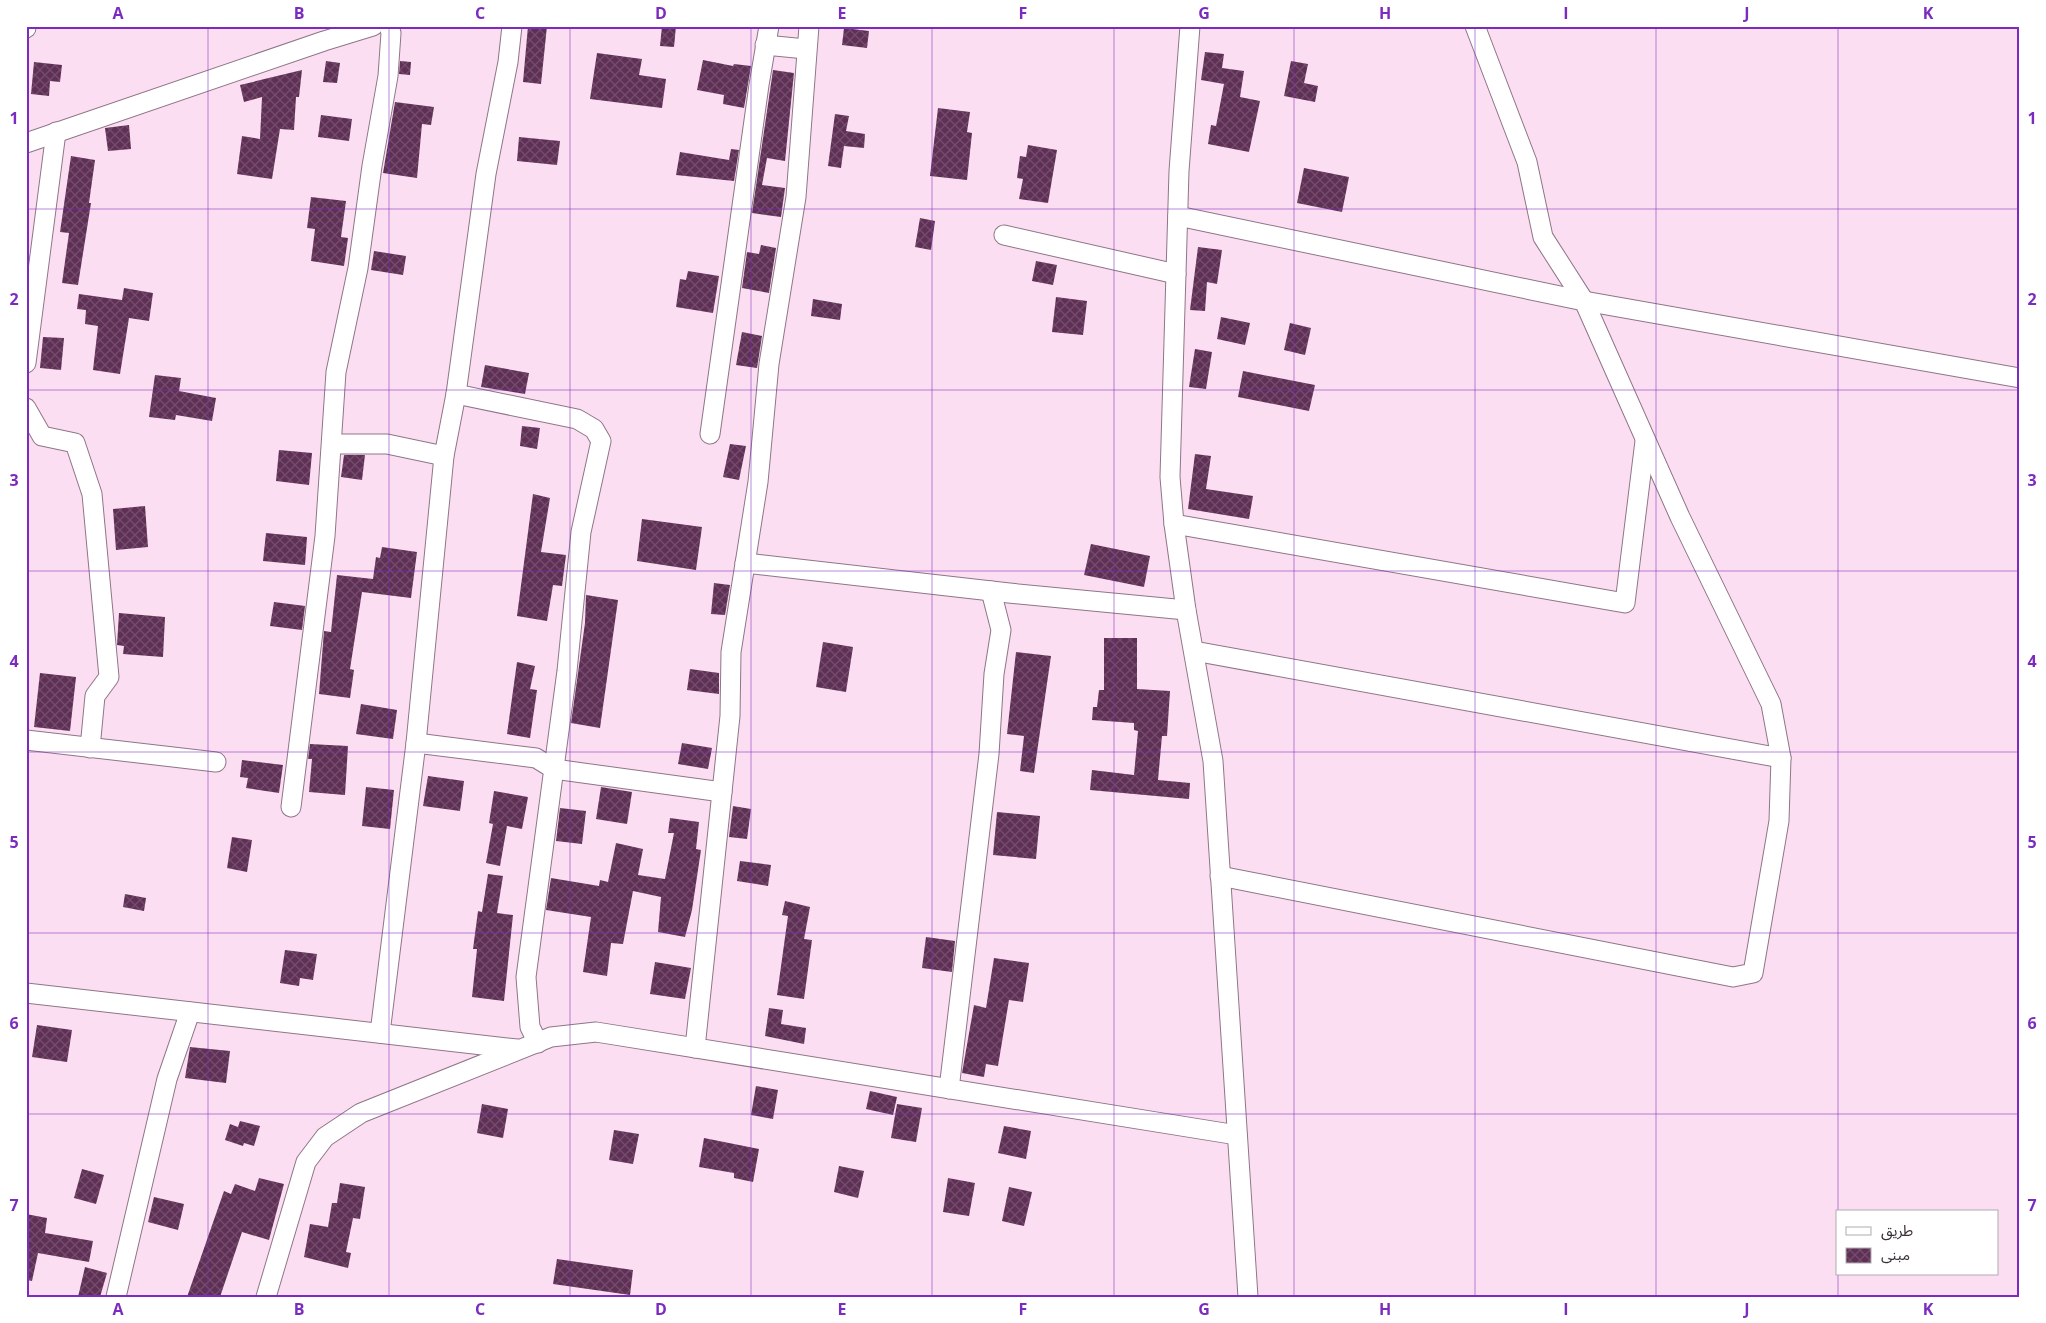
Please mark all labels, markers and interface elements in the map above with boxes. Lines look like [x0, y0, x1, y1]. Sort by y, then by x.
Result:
text: A [112, 2, 124, 24]
text: B [294, 2, 304, 24]
text: C [475, 2, 485, 24]
text: D [655, 2, 667, 24]
text: E [838, 2, 847, 24]
text: F [1019, 2, 1027, 24]
text: G [1198, 2, 1210, 24]
text: H [1379, 2, 1391, 24]
text: I [1563, 2, 1569, 24]
text: J [1742, 2, 1750, 24]
text: K [1923, 2, 1934, 24]
text: 1 [9, 107, 19, 129]
text: 1 [2027, 107, 2037, 129]
text: 2 [9, 288, 19, 310]
text: 2 [2027, 288, 2037, 310]
text: 3 [9, 469, 19, 491]
text: 3 [2027, 469, 2037, 491]
text: 4 [9, 650, 19, 672]
text: 4 [2027, 650, 2037, 672]
text: 5 [9, 831, 19, 853]
text: 5 [2027, 831, 2037, 853]
text: 6 [9, 1012, 19, 1034]
text: 6 [2027, 1012, 2037, 1034]
text: 7 [9, 1194, 19, 1216]
text: 7 [2027, 1194, 2037, 1216]
legend [1836, 1210, 1998, 1276]
text: طريق [1881, 1220, 1913, 1241]
text: مبنى [1881, 1244, 1910, 1264]
text: A [112, 1298, 124, 1320]
text: B [294, 1298, 304, 1320]
text: C [475, 1298, 485, 1320]
text: D [655, 1298, 667, 1320]
text: E [838, 1298, 847, 1320]
text: F [1019, 1298, 1027, 1320]
text: G [1198, 1298, 1210, 1320]
text: H [1379, 1298, 1391, 1320]
text: I [1563, 1298, 1569, 1320]
text: J [1742, 1298, 1750, 1320]
text: K [1923, 1298, 1934, 1320]

